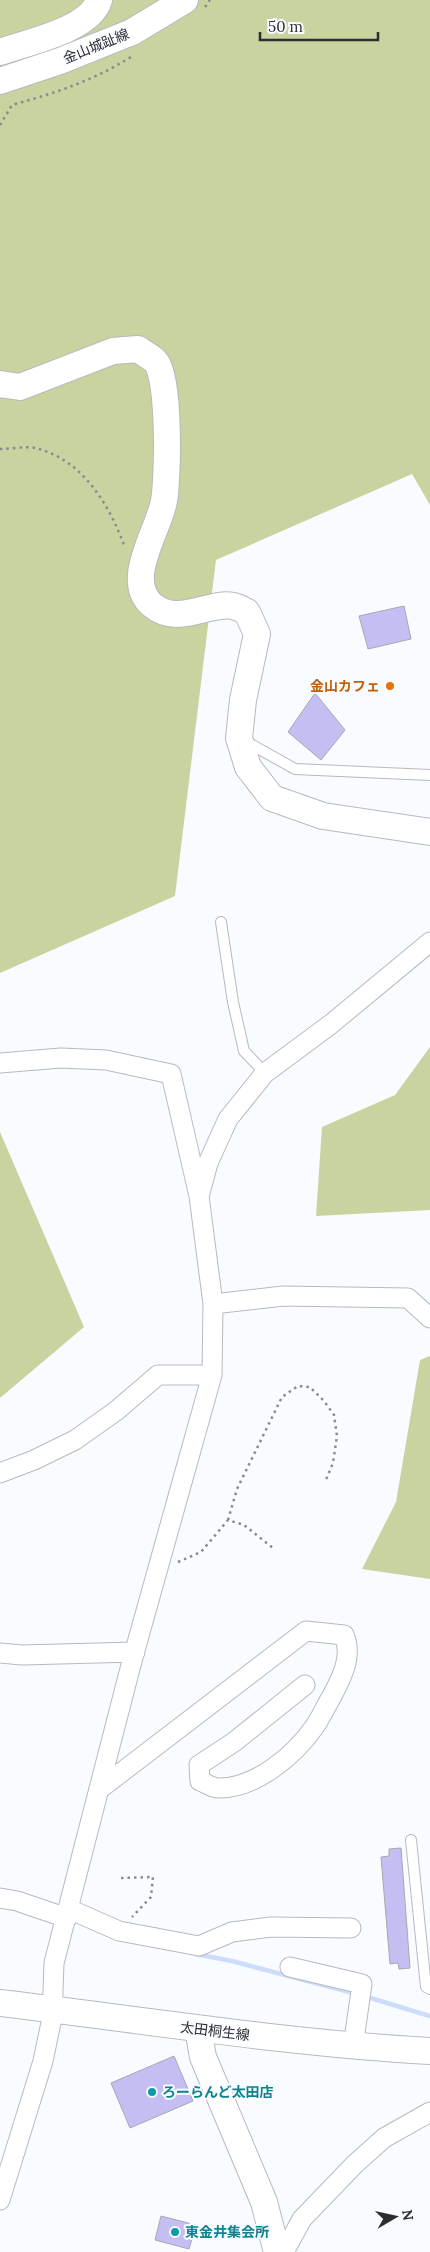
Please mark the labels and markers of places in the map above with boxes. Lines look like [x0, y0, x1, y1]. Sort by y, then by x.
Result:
place label: 金山カフェ [310, 677, 380, 695]
marker: 金山カフェ [384, 680, 396, 692]
place label: ろーらんど太田店 [162, 2083, 274, 2101]
marker: ろーらんど太田店 [146, 2086, 158, 2098]
place label: 東金井集会所 [185, 2223, 269, 2241]
marker: 東金井集会所 [169, 2226, 181, 2238]

